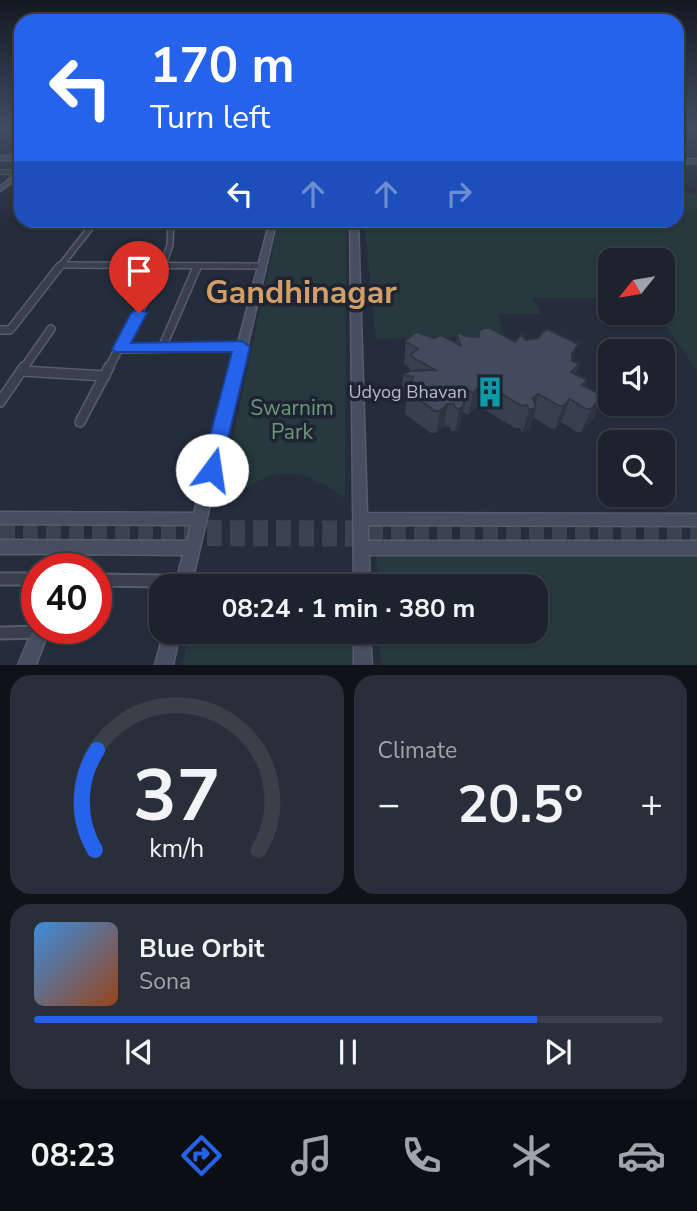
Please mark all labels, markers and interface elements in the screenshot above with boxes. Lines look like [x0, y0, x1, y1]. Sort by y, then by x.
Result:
text: 170 m [150, 32, 294, 99]
icon: left [35, 42, 126, 133]
text: Turn left [150, 96, 270, 139]
icon: left [221, 175, 259, 213]
icon: ahead [294, 175, 332, 213]
icon: ahead [367, 175, 405, 213]
icon: right [440, 175, 478, 213]
pin [109, 241, 169, 313]
north arrow [598, 248, 676, 326]
map controls [598, 248, 675, 507]
icon: arrive [120, 252, 158, 290]
district label: Gandhinagar [205, 271, 397, 314]
button: sound [598, 339, 675, 416]
building icon: Udyog Bhavan [473, 375, 507, 409]
place label: Udyog Bhavan [348, 380, 467, 404]
park label: Swarnim Park [250, 394, 334, 446]
button: search [598, 430, 675, 507]
position arrow [175, 433, 249, 507]
speed limit sign: 40 [21, 553, 112, 644]
text: 08:24 · 1 min · 380 m [222, 591, 475, 626]
text: Climate [378, 735, 457, 766]
text: 37 [133, 747, 220, 847]
text: 20.5° [457, 769, 583, 840]
text: − [378, 779, 400, 830]
text: + [640, 779, 663, 830]
text: km/h [149, 832, 204, 866]
text: Blue Orbit [139, 931, 264, 966]
text: Sona [139, 966, 191, 997]
icon: previous [120, 1033, 158, 1071]
icon: pause [329, 1033, 367, 1071]
icon: next [539, 1033, 577, 1071]
icon: directions [177, 1131, 226, 1180]
icon: music [287, 1131, 336, 1180]
icon: phone [397, 1131, 446, 1180]
icon: climate [507, 1131, 556, 1180]
icon: car [617, 1131, 666, 1180]
text: 08:23 [31, 1134, 115, 1177]

